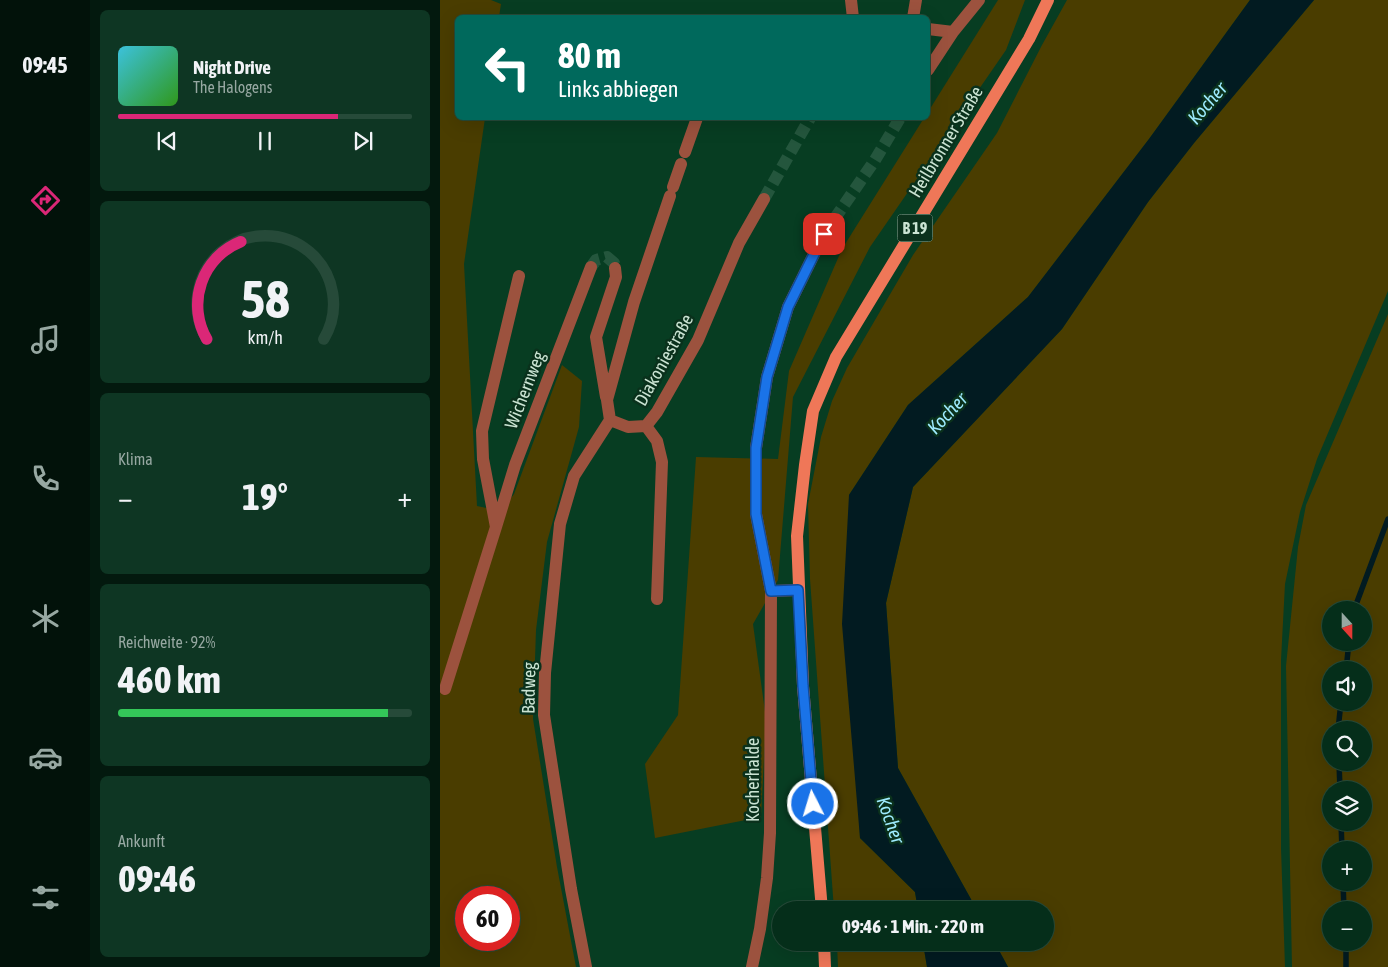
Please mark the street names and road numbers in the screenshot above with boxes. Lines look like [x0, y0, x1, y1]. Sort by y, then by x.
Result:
street label: Heilbronner Straße [904, 82, 987, 201]
road number: B 19 [898, 214, 932, 242]
street label: Diakoniestraße [630, 310, 697, 409]
street label: Wichernweg [500, 348, 549, 432]
street label: Badweg [518, 662, 539, 714]
street label: Kocherhalde [742, 738, 763, 822]

